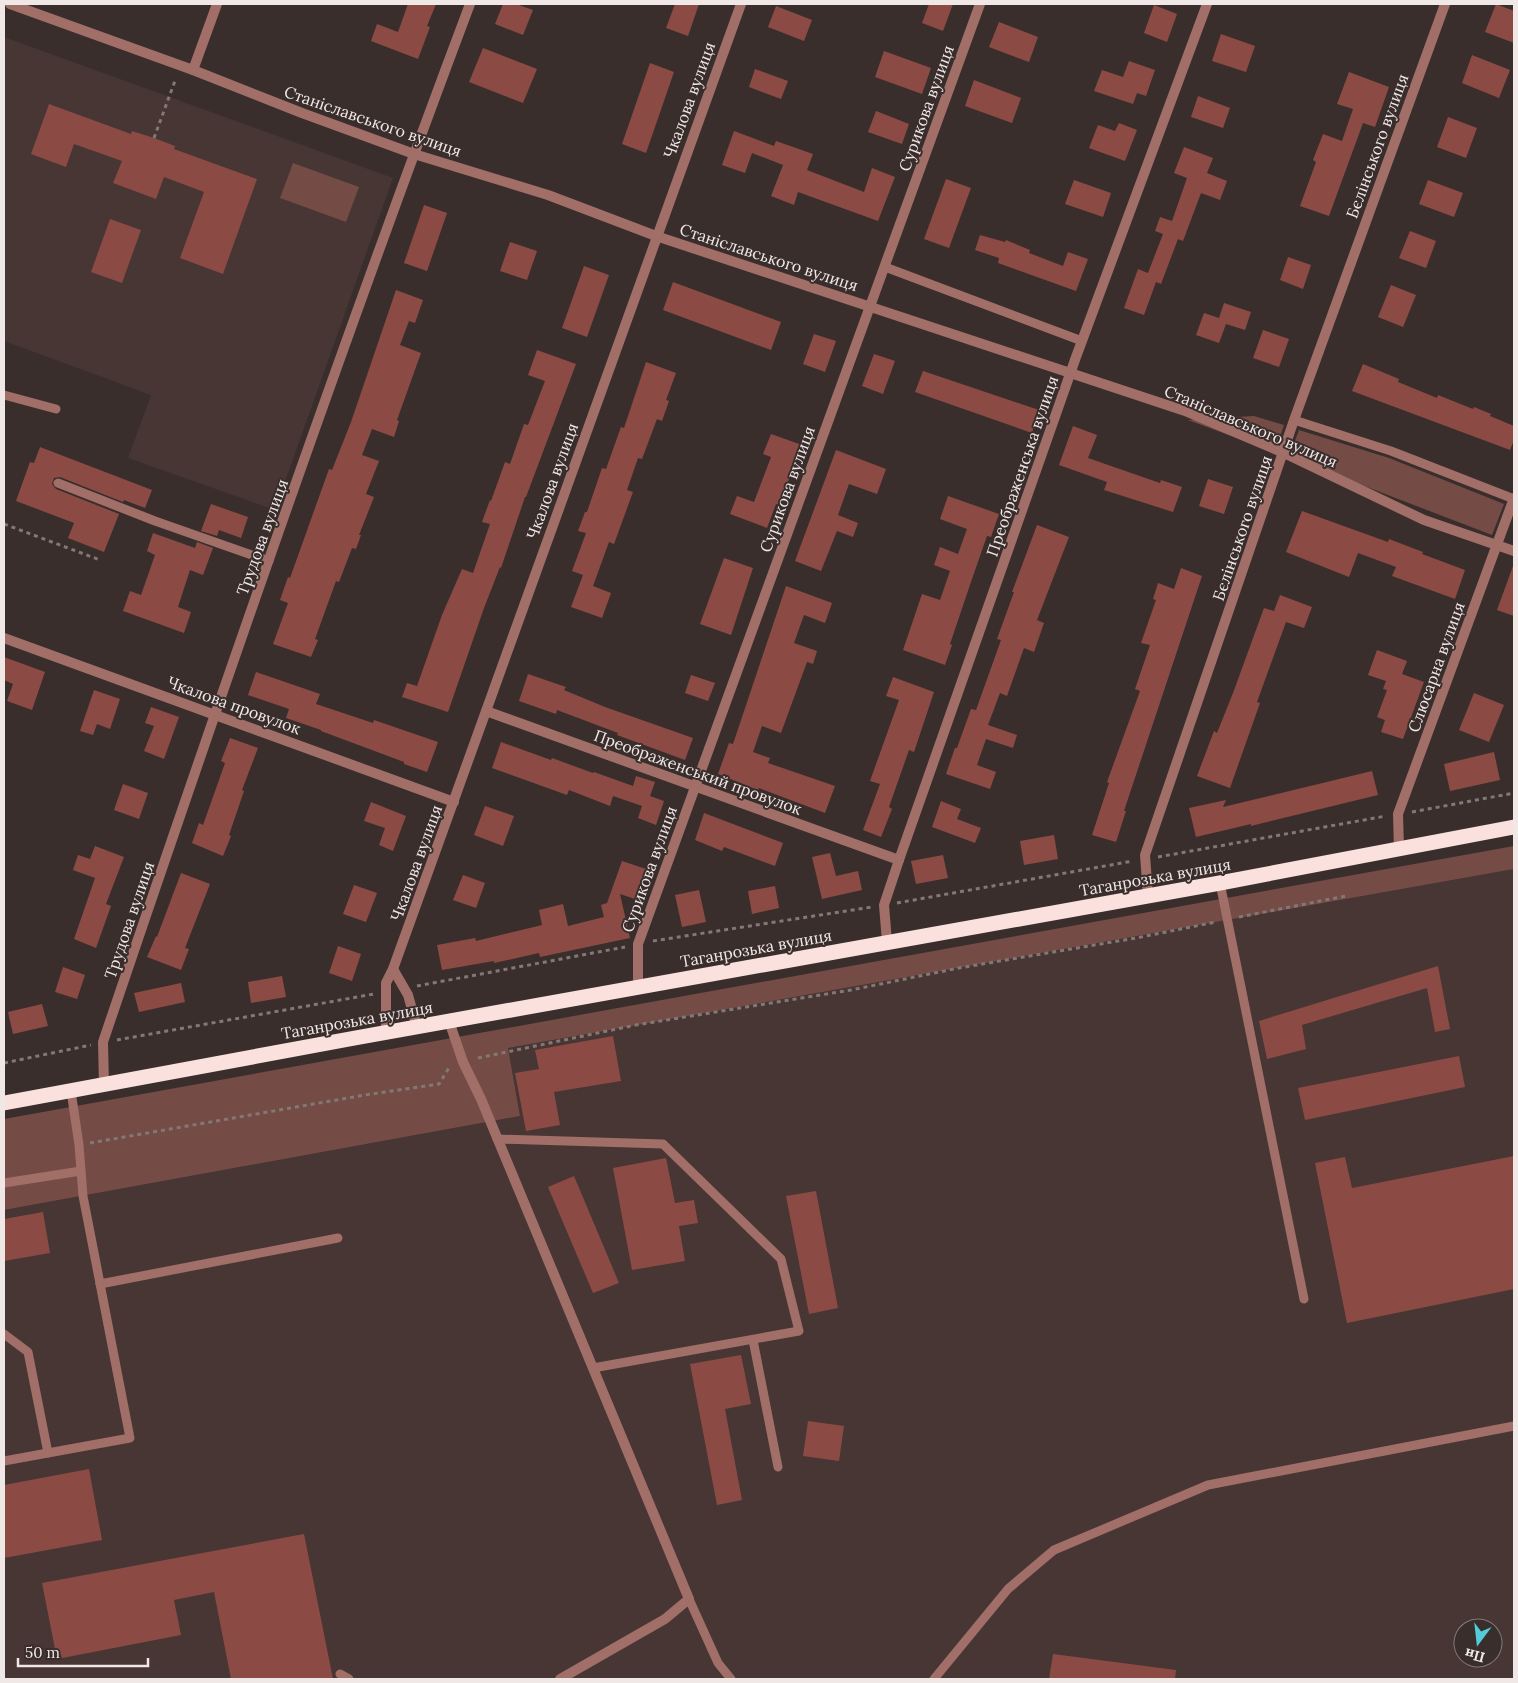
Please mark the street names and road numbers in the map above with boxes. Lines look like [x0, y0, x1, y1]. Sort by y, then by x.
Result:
street label: Чкалова вулиця [659, 39, 719, 161]
street label: Сурикова вулиця [894, 42, 958, 174]
street label: Бєлінського вулиця [1342, 71, 1412, 221]
street label: Станіславського вулиця [282, 81, 464, 161]
street label: Станіславського вулиця [677, 219, 861, 295]
street label: Преображенська вулиця [982, 373, 1062, 559]
street label: Станіславського вулиця [1161, 380, 1341, 472]
street label: Чкалова вулиця [522, 420, 582, 542]
street label: Сурикова вулиця [755, 423, 819, 555]
street label: Бєлінського вулиця [1208, 453, 1276, 603]
street label: Трудова вулиця [232, 476, 292, 598]
street label: Слюсарна вулиця [1403, 599, 1469, 735]
street label: Чкалова провулок [165, 672, 304, 739]
street label: Преображенський провулок [591, 725, 805, 819]
street label: Чкалова вулиця [386, 802, 446, 924]
street label: Сурикова вулиця [617, 803, 681, 935]
street label: Таганрозька вулиця [1078, 854, 1232, 900]
street label: Трудова вулиця [100, 859, 158, 981]
street label: Таганрозька вулиця [679, 925, 833, 971]
street label: Таганрозька вулиця [280, 997, 434, 1043]

